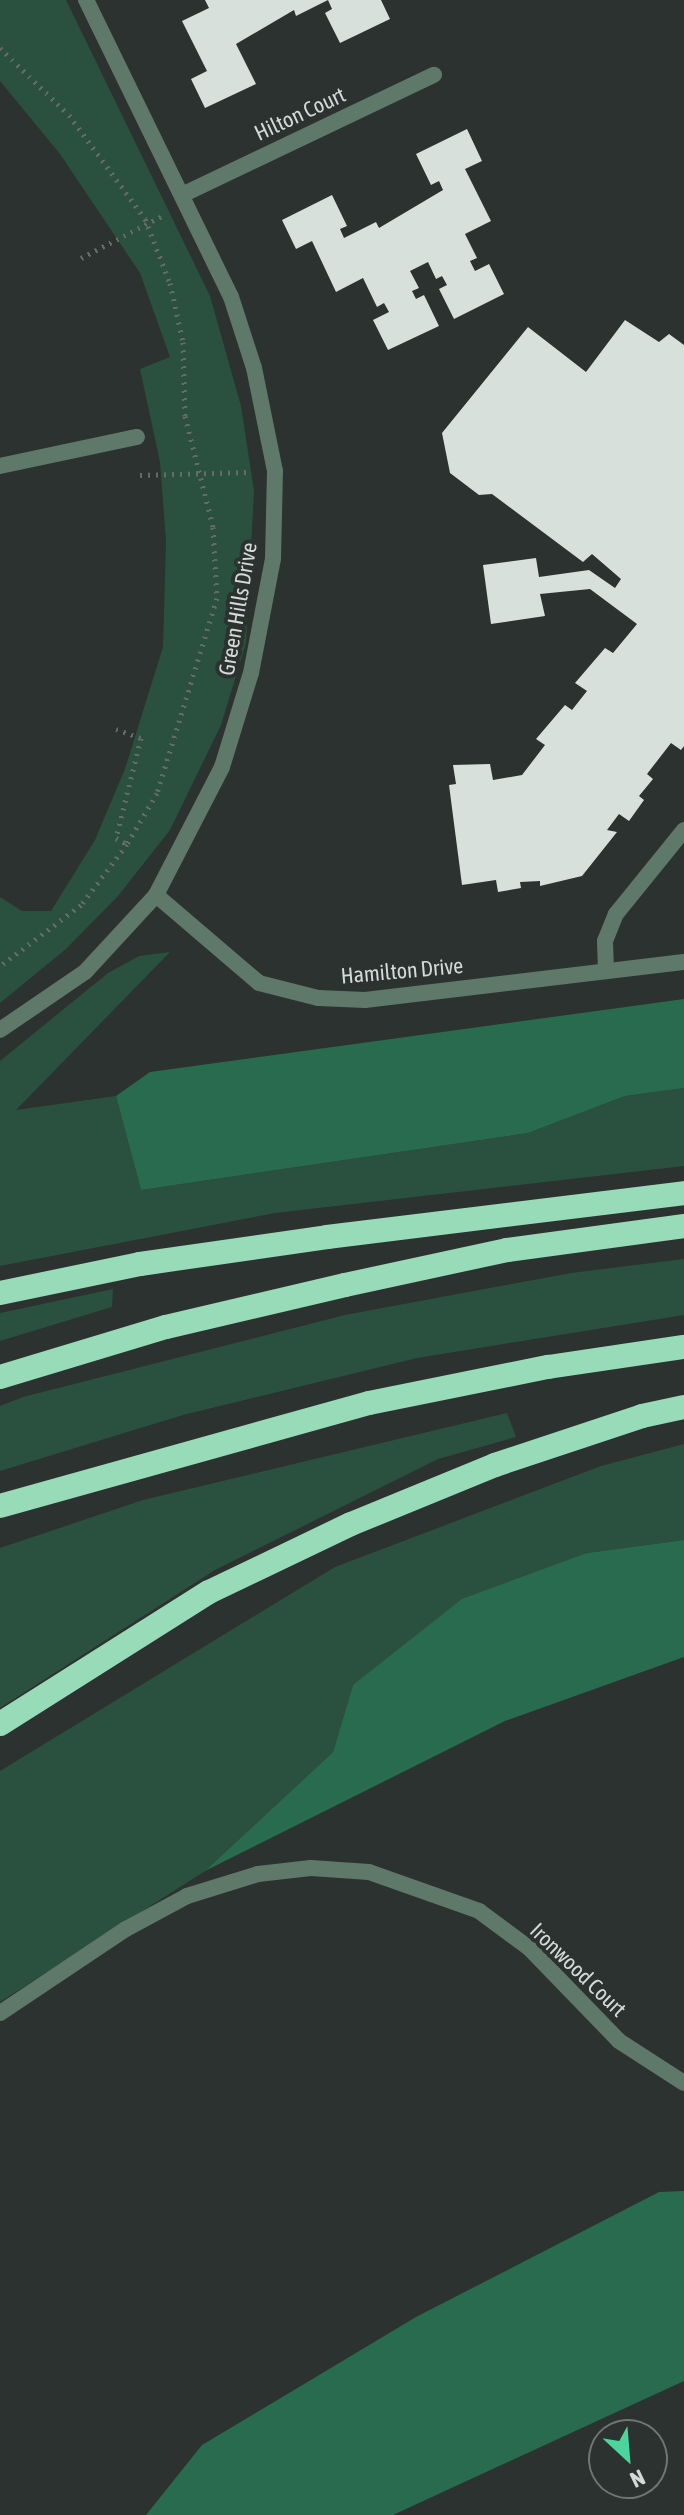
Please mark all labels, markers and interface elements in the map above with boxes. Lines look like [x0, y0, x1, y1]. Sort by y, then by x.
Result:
street label: Hilton Court [250, 81, 350, 147]
street label: Green Hills Drive [213, 540, 263, 678]
street label: Hamilton Drive [340, 953, 464, 989]
street label: Ironwood Court [524, 1918, 632, 2022]
north arrow [588, 2419, 668, 2499]
text: N [626, 2464, 649, 2493]

